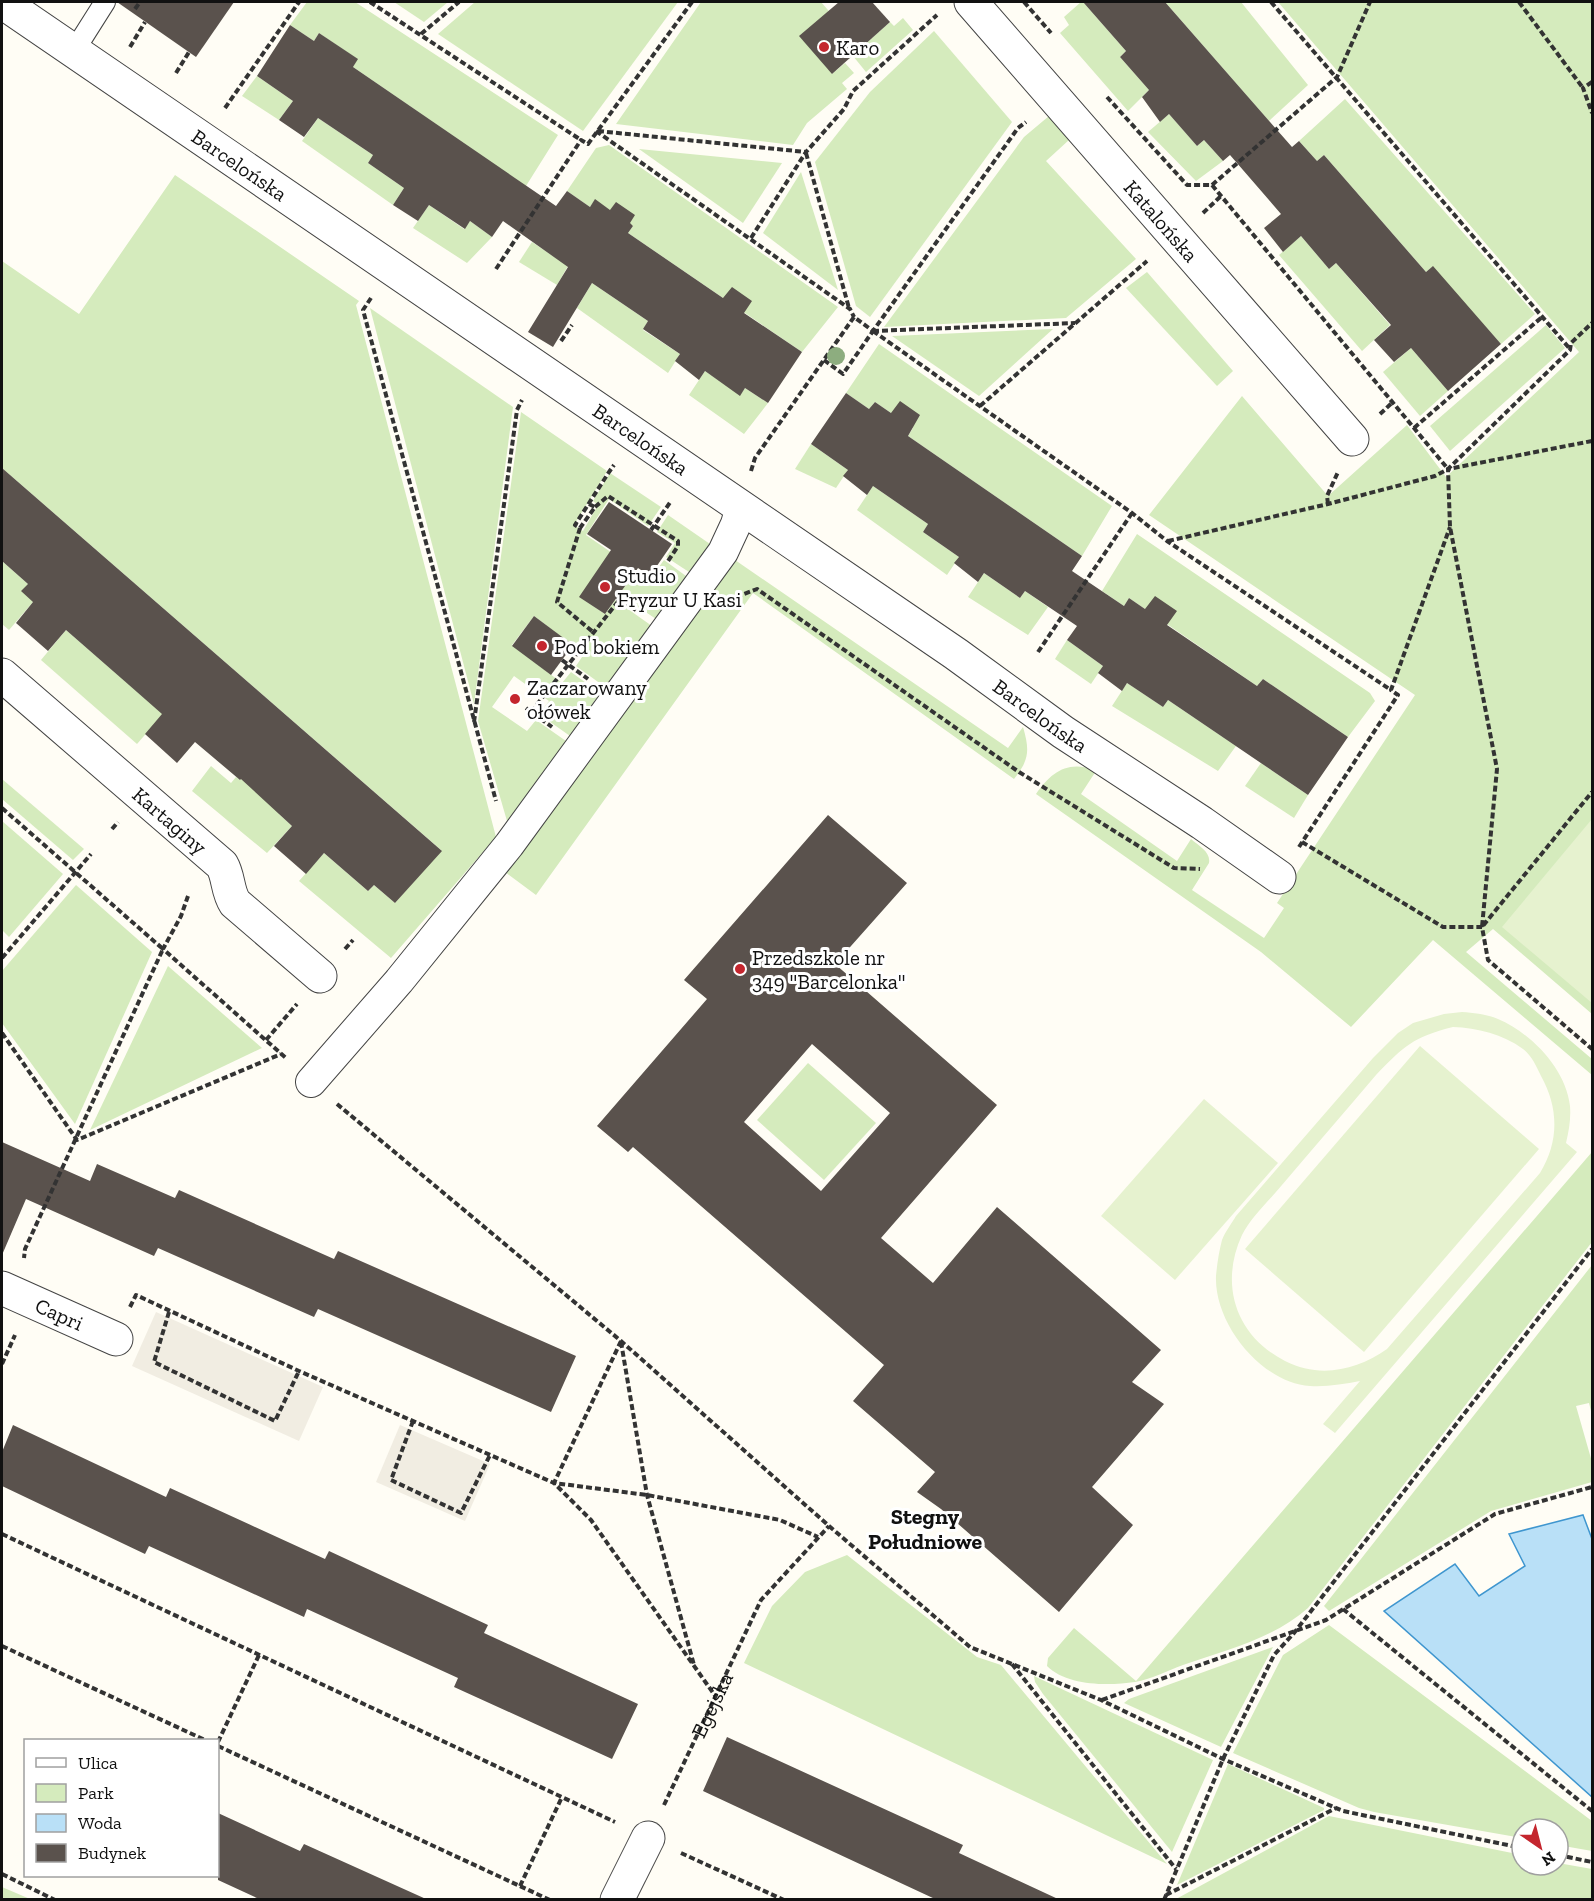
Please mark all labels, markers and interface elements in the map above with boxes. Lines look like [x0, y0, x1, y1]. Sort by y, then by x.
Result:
place label: Karo [836, 35, 879, 60]
marker: Karo [817, 40, 831, 54]
street label: Barcelońska [187, 123, 292, 206]
street label: Katalońska [1119, 175, 1204, 267]
street label: Barcelońska [589, 397, 693, 480]
place label: Studio Fryzur U Kasi [617, 563, 742, 612]
marker: Studio Fryzur U Kasi [598, 580, 612, 594]
place label: Pod bokiem [554, 634, 659, 659]
marker: Pod bokiem [535, 639, 549, 653]
street label: Barcelońska [989, 673, 1092, 757]
place label: Zaczarowany ołówek [527, 675, 647, 724]
marker: Zaczarowany ołówek [508, 692, 522, 706]
street label: Kartaginy [128, 781, 212, 859]
place label: Przedszkole nr 349 "Barcelonka" [752, 945, 905, 994]
marker: Przedszkole nr 349 "Barcelonka" [733, 962, 747, 976]
street label: Capri [32, 1292, 88, 1335]
district label: Stegny Południowe [868, 1503, 982, 1555]
street label: Egejska [685, 1668, 738, 1741]
legend [24, 1739, 219, 1877]
text: Ulica [78, 1752, 118, 1774]
text: Park [78, 1782, 114, 1804]
text: Woda [78, 1812, 122, 1834]
north arrow [1510, 1817, 1570, 1877]
text: Budynek [78, 1842, 147, 1864]
text: N [1538, 1848, 1559, 1870]

